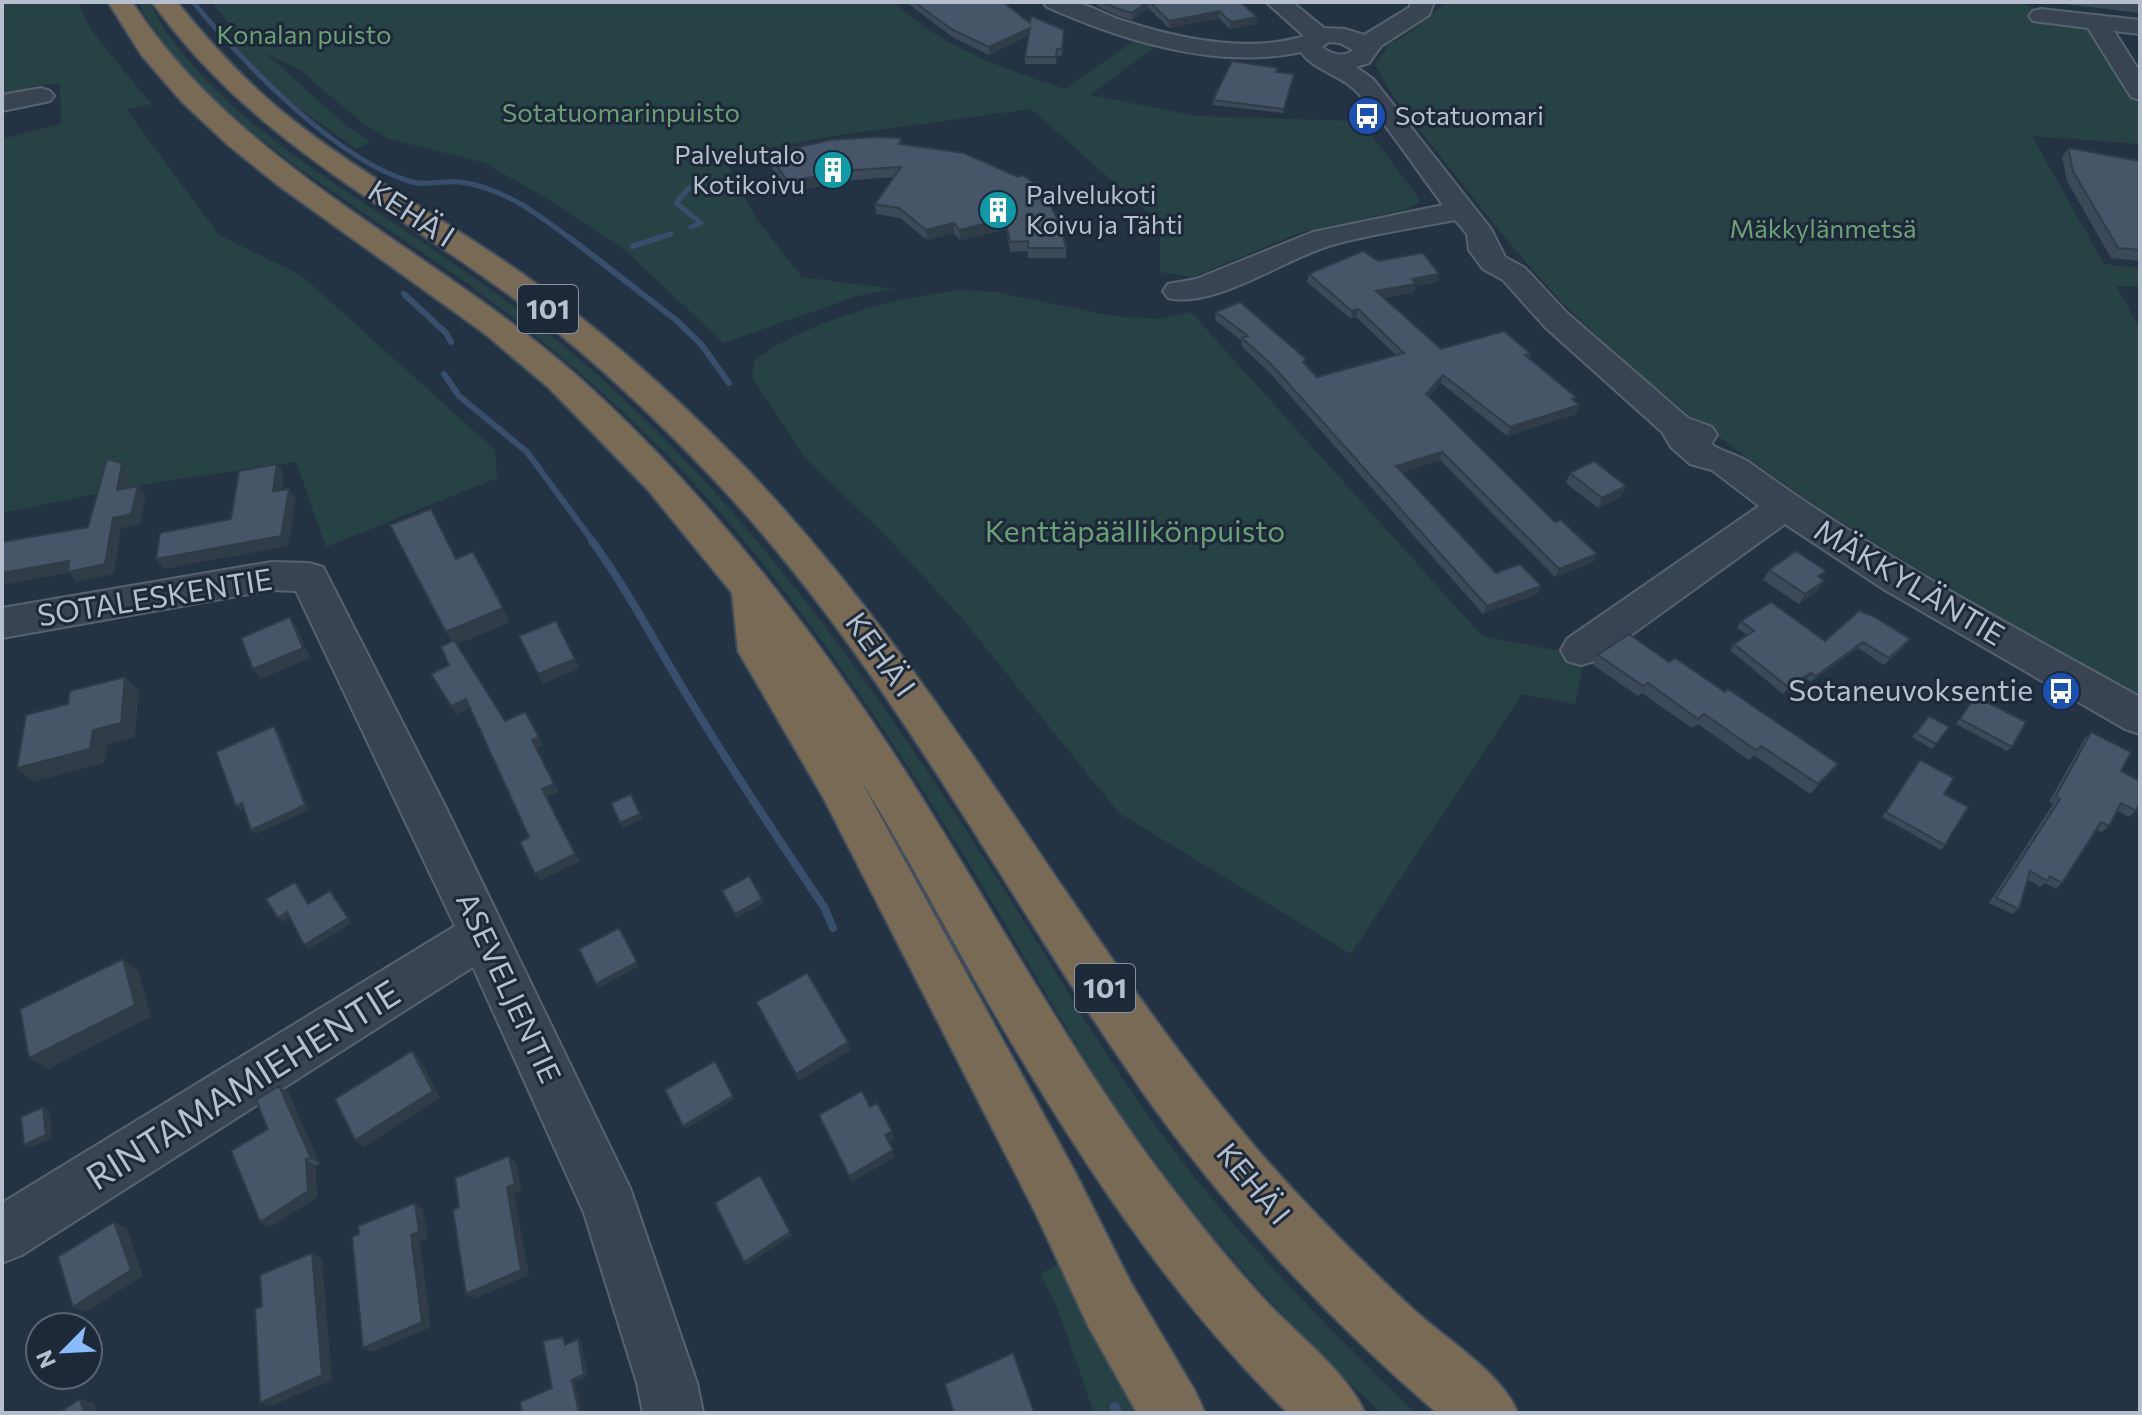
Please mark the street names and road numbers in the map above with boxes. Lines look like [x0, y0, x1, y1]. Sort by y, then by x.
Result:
street label: KEHÄ I [362, 170, 462, 253]
road number: 101 [518, 285, 578, 333]
street label: MÄKKYLÄNTIE [1809, 510, 2012, 652]
street label: SOTALESKENTIE [35, 559, 275, 632]
street label: KEHÄ I [839, 604, 925, 703]
street label: ASEVELJENTIE [450, 886, 571, 1088]
road number: 101 [1075, 964, 1135, 1012]
street label: RINTAMAMIEHENTIE [77, 969, 407, 1198]
street label: KEHÄ I [1210, 1134, 1300, 1231]

